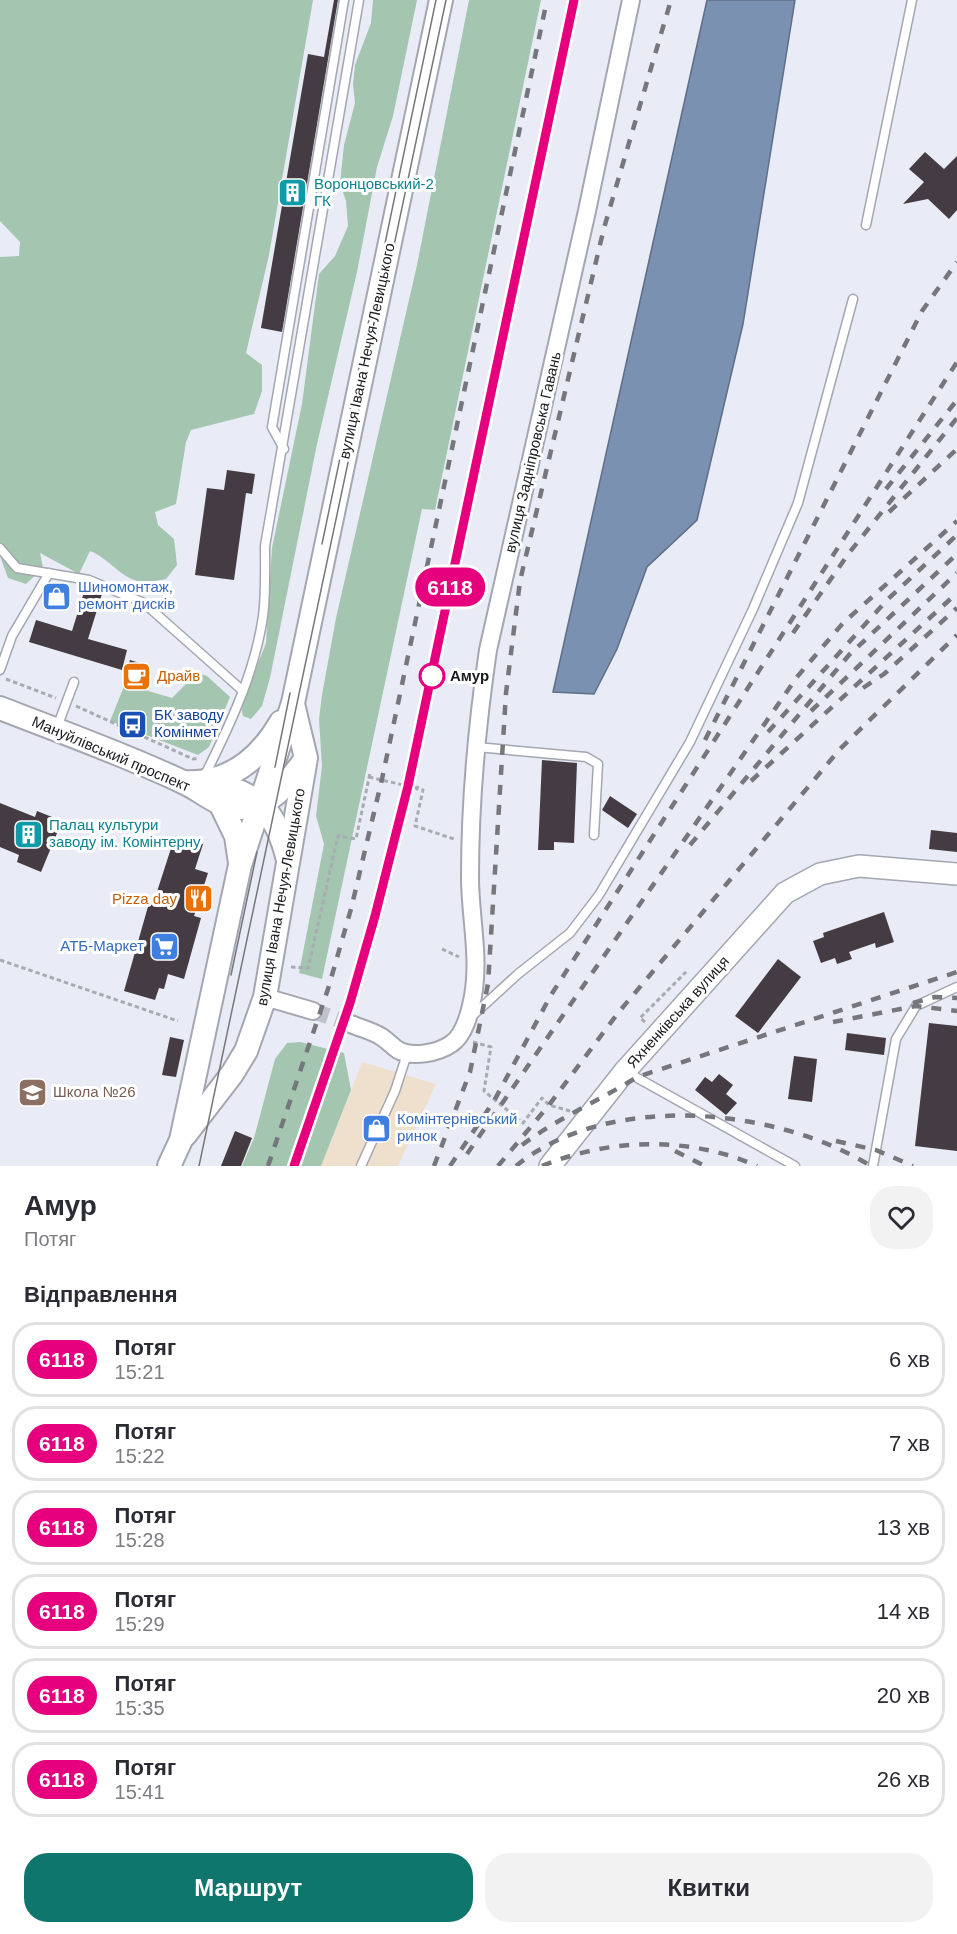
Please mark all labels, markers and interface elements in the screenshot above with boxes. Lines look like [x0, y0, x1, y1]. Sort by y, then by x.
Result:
place label: Воронцовський-2 ГК [314, 175, 434, 209]
building icon: Воронцовський-2 ГК [277, 177, 309, 209]
street label: вулиця Івана Нечуя-Левицького [335, 241, 398, 460]
street label: вулиця Задніпровська Гавань [501, 350, 564, 554]
line badge: 6118 [408, 568, 492, 606]
text: 6118 [427, 576, 473, 599]
place label: Шиномонтаж, ремонт дисків [78, 578, 175, 612]
shop icon: Шиномонтаж, ремонт дисків [41, 580, 73, 612]
cafe icon: Драйв [120, 660, 152, 692]
marker: Амур [419, 663, 445, 689]
place label: Драйв [157, 667, 200, 684]
place label: Амур [450, 667, 489, 684]
place label: БК заводу Комінмет [154, 706, 225, 740]
bus stop icon: БК заводу Комінмет [117, 708, 149, 740]
street label: Мануйлівський проспект [30, 712, 193, 795]
street label: вулиця Івана Нечуя-Левицького [253, 787, 308, 1007]
place label: Палац культури заводу ім. Комінтерну [49, 816, 201, 850]
building icon: Палац культури заводу ім. Комінтерну [12, 818, 44, 850]
restaurant icon: Pizza day [182, 883, 214, 915]
place label: Pizza day [112, 890, 177, 907]
supermarket icon: АТБ-Маркет [149, 930, 181, 962]
place label: АТБ-Маркет [60, 937, 144, 954]
street label: Яхненківська вулиця [623, 952, 732, 1071]
school or university icon: Школа №26 [16, 1076, 48, 1108]
place label: Школа №26 [53, 1083, 136, 1100]
place label: Комінтернівський ринок [397, 1110, 517, 1144]
shop icon: Комінтернівський ринок [360, 1112, 392, 1144]
button: heart [870, 1186, 933, 1249]
text: Амур [24, 1190, 97, 1221]
text: Потяг [24, 1228, 76, 1250]
text: Відправлення [24, 1282, 178, 1307]
text: Потяг [115, 1335, 176, 1360]
text: 6 хв [889, 1347, 930, 1372]
text: 6118 [39, 1348, 85, 1371]
text: 15:21 [115, 1361, 165, 1383]
text: Потяг [115, 1419, 176, 1444]
text: 7 хв [889, 1431, 930, 1456]
text: 6118 [39, 1432, 85, 1455]
text: 15:22 [115, 1445, 165, 1467]
text: Потяг [115, 1503, 176, 1528]
text: 13 хв [877, 1515, 930, 1540]
text: 6118 [39, 1516, 85, 1539]
text: 15:28 [115, 1529, 165, 1551]
text: Потяг [115, 1587, 176, 1612]
text: 14 хв [877, 1599, 930, 1624]
text: 6118 [39, 1600, 85, 1623]
text: 15:29 [115, 1613, 165, 1635]
text: Потяг [115, 1671, 176, 1696]
text: 20 хв [877, 1683, 930, 1708]
text: 6118 [39, 1684, 85, 1707]
text: 15:35 [115, 1697, 165, 1719]
text: Потяг [115, 1755, 176, 1780]
text: 26 хв [877, 1767, 930, 1792]
text: 6118 [39, 1768, 85, 1791]
text: 15:41 [115, 1781, 165, 1803]
button: Маршрут [24, 1853, 473, 1922]
button: Квитки [485, 1853, 933, 1922]

